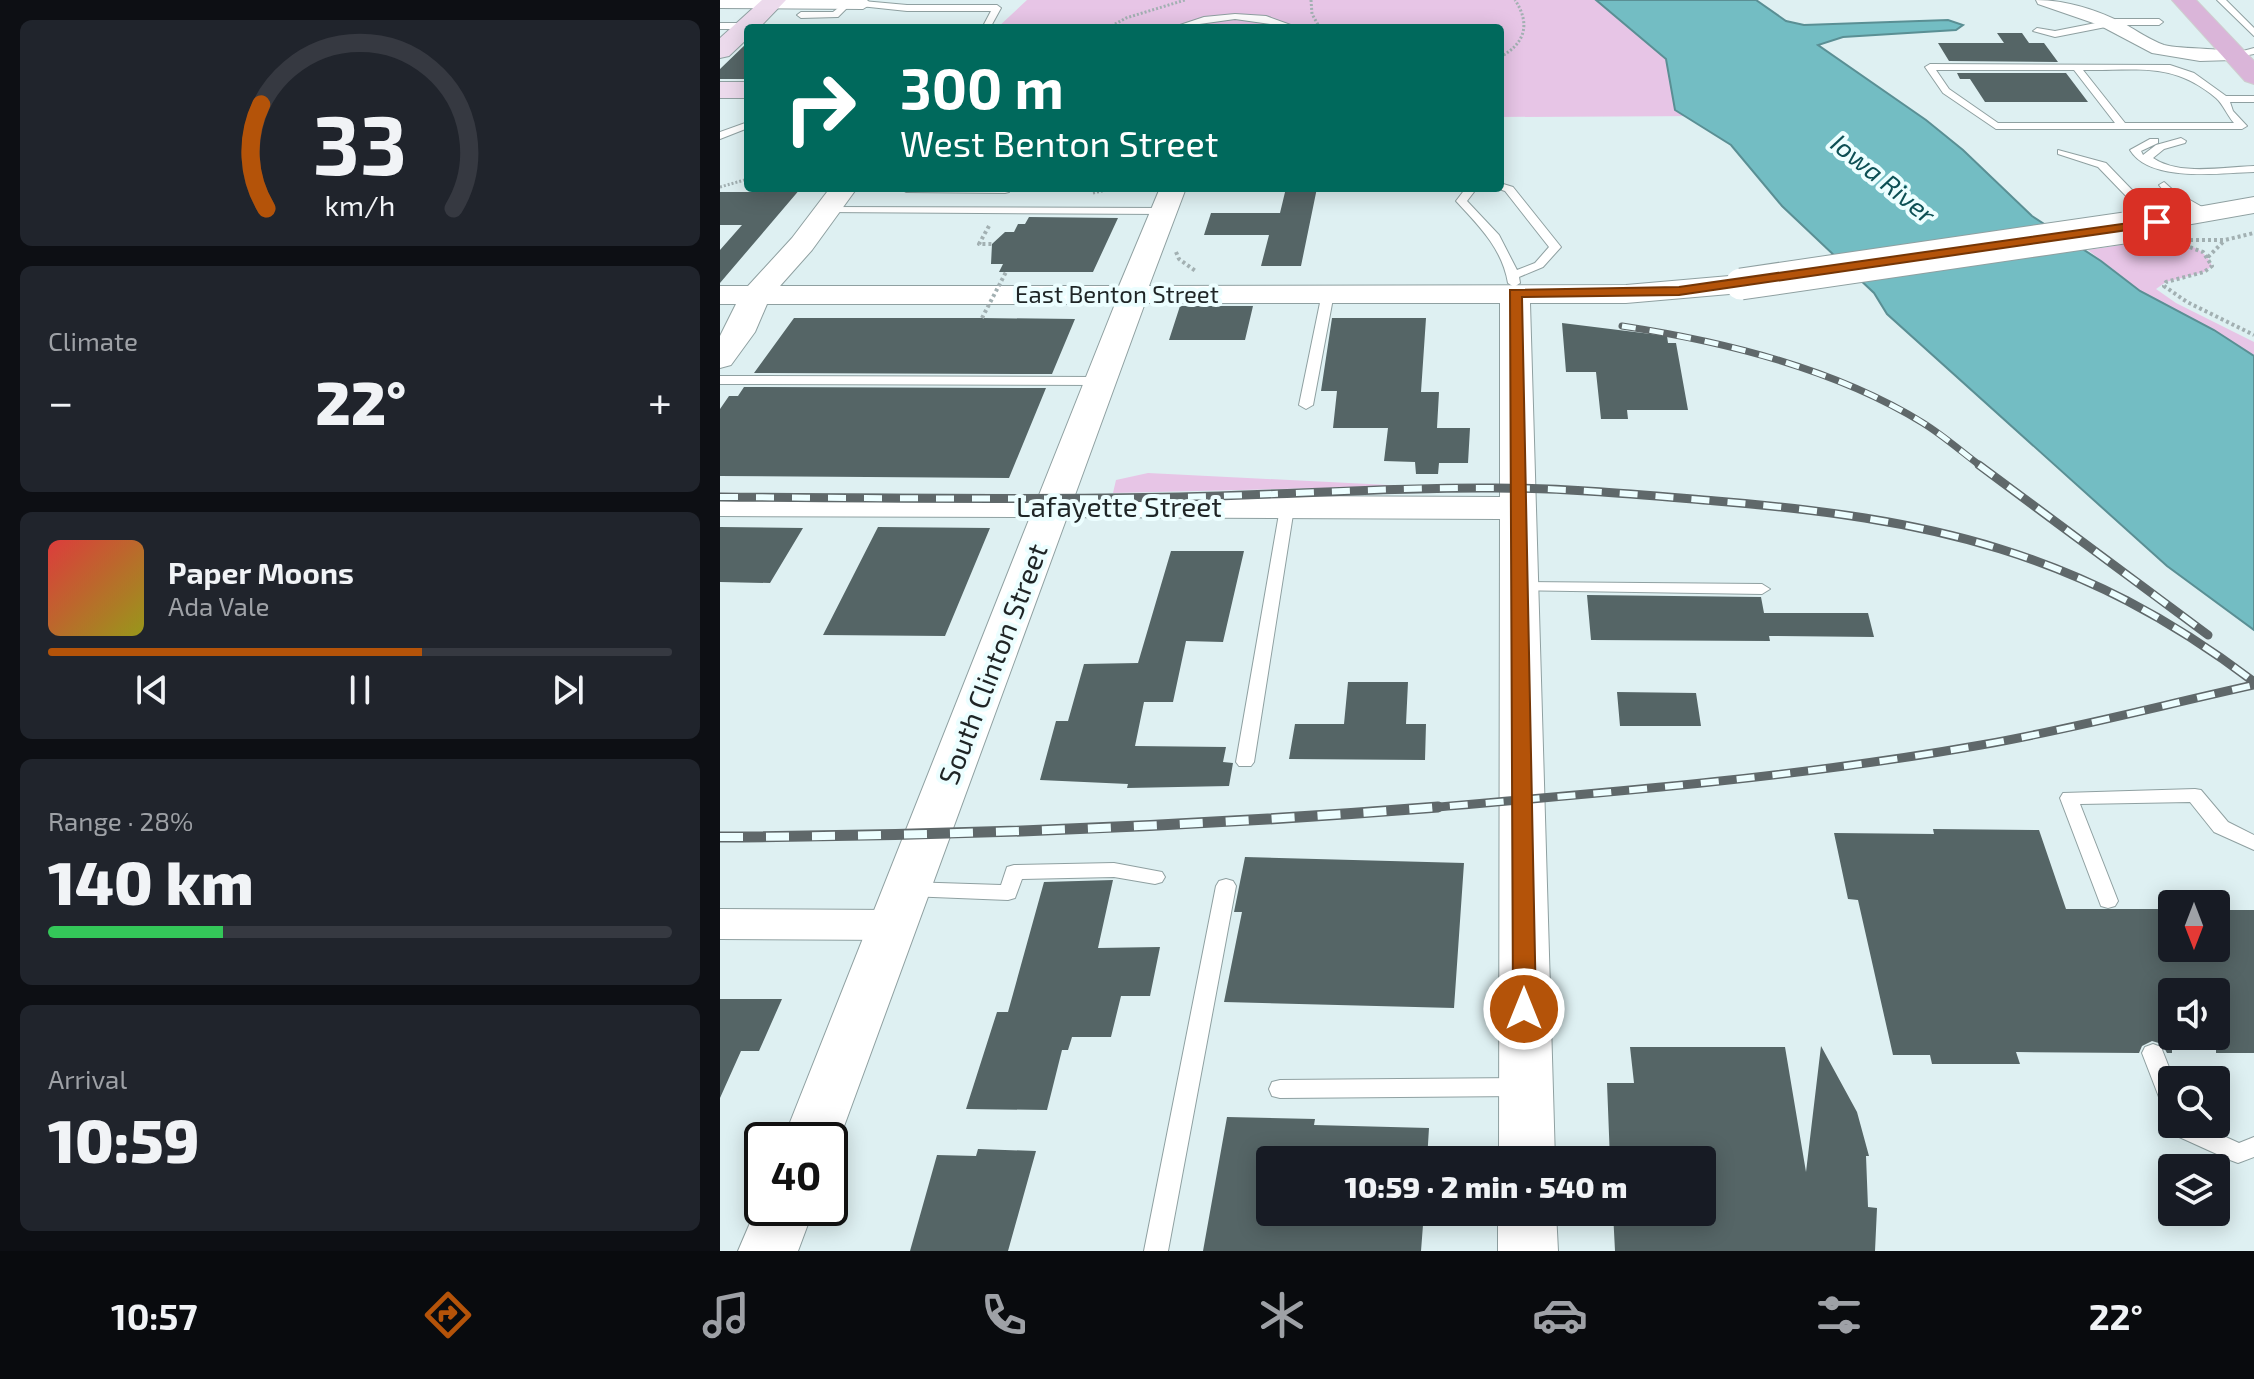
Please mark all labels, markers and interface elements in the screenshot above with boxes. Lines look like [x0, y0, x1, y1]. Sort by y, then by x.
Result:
text: 300 m [900, 53, 1064, 120]
icon: right [768, 56, 872, 160]
text: 33 [313, 92, 407, 192]
text: West Benton Street [900, 121, 1219, 164]
water label: Iowa River [1826, 127, 1943, 230]
text: km/h [325, 187, 395, 222]
pin [2123, 188, 2191, 256]
icon: arrive [2135, 200, 2179, 244]
street label: East Benton Street [1015, 279, 1219, 308]
text: Climate [48, 325, 138, 356]
text: 22° [315, 365, 406, 437]
text: − [48, 374, 74, 427]
text: + [648, 374, 672, 427]
street label: Lafayette Street [1016, 489, 1222, 523]
street label: South Clinton Street [930, 538, 1054, 789]
text: Paper Moons [168, 554, 354, 590]
text: Ada Vale [168, 590, 270, 621]
icon: previous [130, 668, 174, 712]
icon: pause [338, 668, 382, 712]
icon: next [546, 668, 590, 712]
text: Range · 28% [48, 805, 193, 836]
text: 140 km [48, 845, 254, 917]
north arrow [2158, 890, 2230, 962]
map controls [2158, 890, 2230, 1226]
position arrow [1482, 967, 1566, 1051]
button: sound [2158, 978, 2230, 1050]
text: Arrival [48, 1063, 127, 1094]
button: search [2158, 1066, 2230, 1138]
text: 10:59 [48, 1103, 200, 1175]
speed limit sign: 40 [744, 1122, 848, 1226]
button: layers [2158, 1154, 2230, 1226]
text: 10:59 · 2 min · 540 m [1344, 1168, 1628, 1204]
icon: directions [420, 1287, 476, 1343]
icon: music [698, 1287, 754, 1343]
icon: phone [976, 1287, 1032, 1343]
icon: climate [1254, 1287, 1310, 1343]
icon: car [1532, 1287, 1588, 1343]
icon: filters [1811, 1287, 1867, 1343]
text: 10:57 [111, 1294, 197, 1337]
text: 22° [2089, 1294, 2143, 1337]

